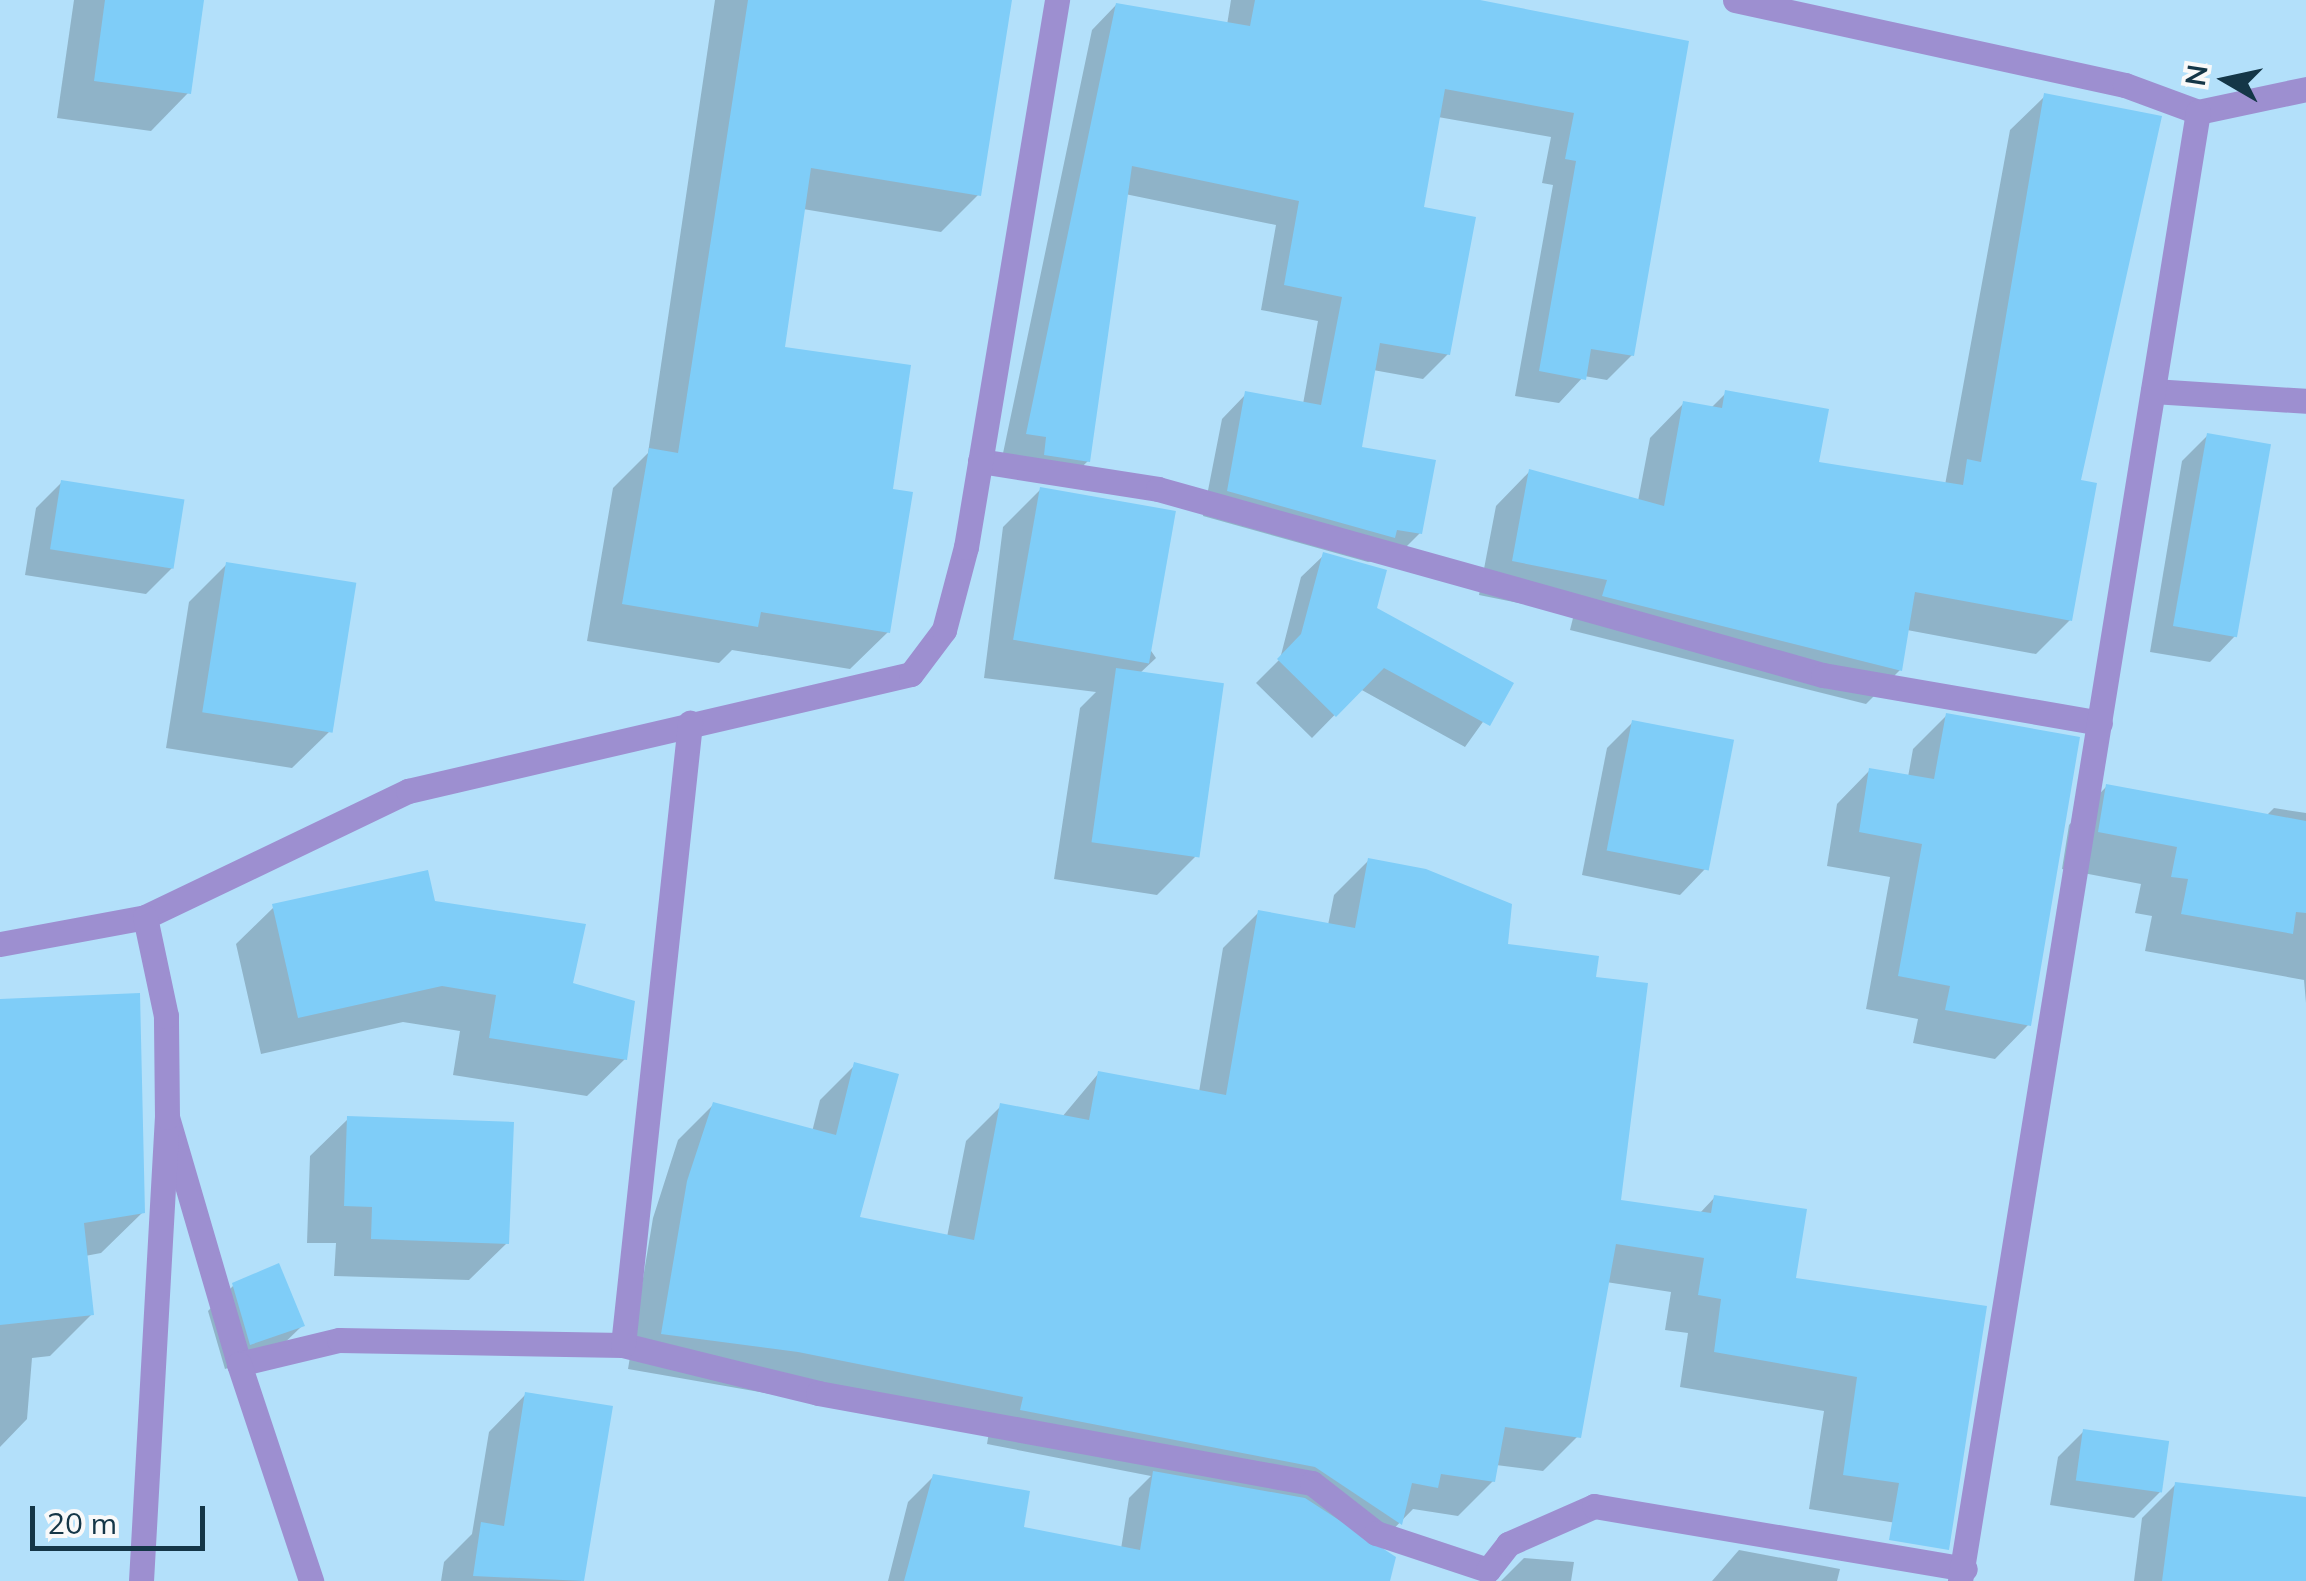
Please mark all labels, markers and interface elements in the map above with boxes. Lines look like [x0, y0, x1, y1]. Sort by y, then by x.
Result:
north arrow [2176, 30, 2276, 130]
text: N [2177, 62, 2215, 88]
scale bar [35, 1486, 210, 1548]
text: 20 m [47, 1504, 117, 1542]

